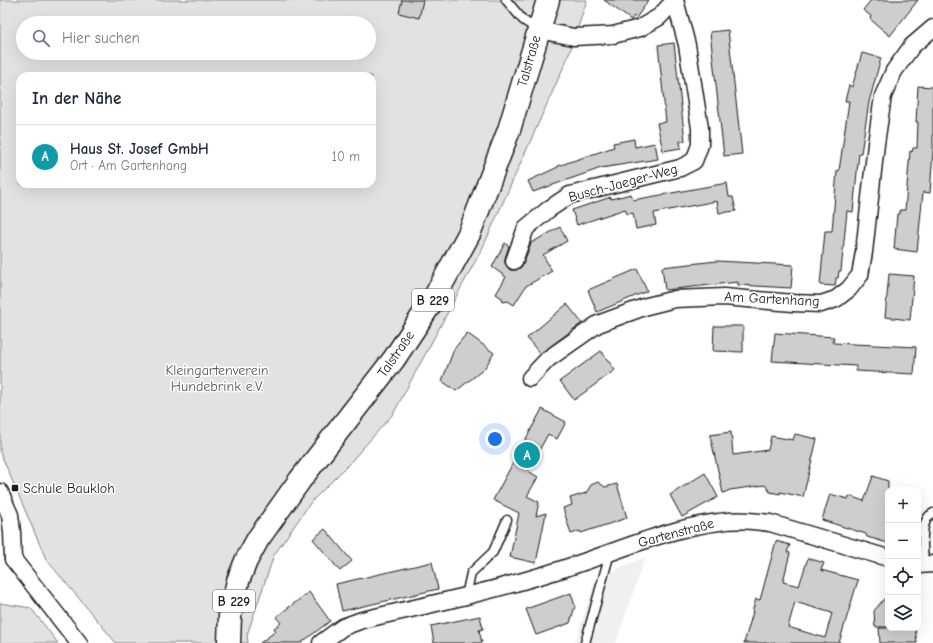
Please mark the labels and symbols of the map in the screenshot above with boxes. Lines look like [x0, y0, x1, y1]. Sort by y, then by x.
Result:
street label: Talstraße [514, 33, 544, 89]
street label: Busch-Jaeger-Weg [567, 160, 679, 206]
street label: Am Gartenhang [724, 288, 820, 310]
road number: B 229 [412, 289, 454, 311]
street label: Talstraße [374, 327, 418, 381]
park label: Kleingartenverein Hundebrink e.V. [165, 362, 269, 395]
your location [485, 429, 505, 449]
pin: A [514, 440, 540, 470]
place label: Schule Baukloh [23, 480, 115, 497]
marker: Schule Baukloh [10, 483, 20, 493]
street label: Gartenstraße [636, 515, 716, 551]
road number: B 229 [213, 590, 255, 612]

